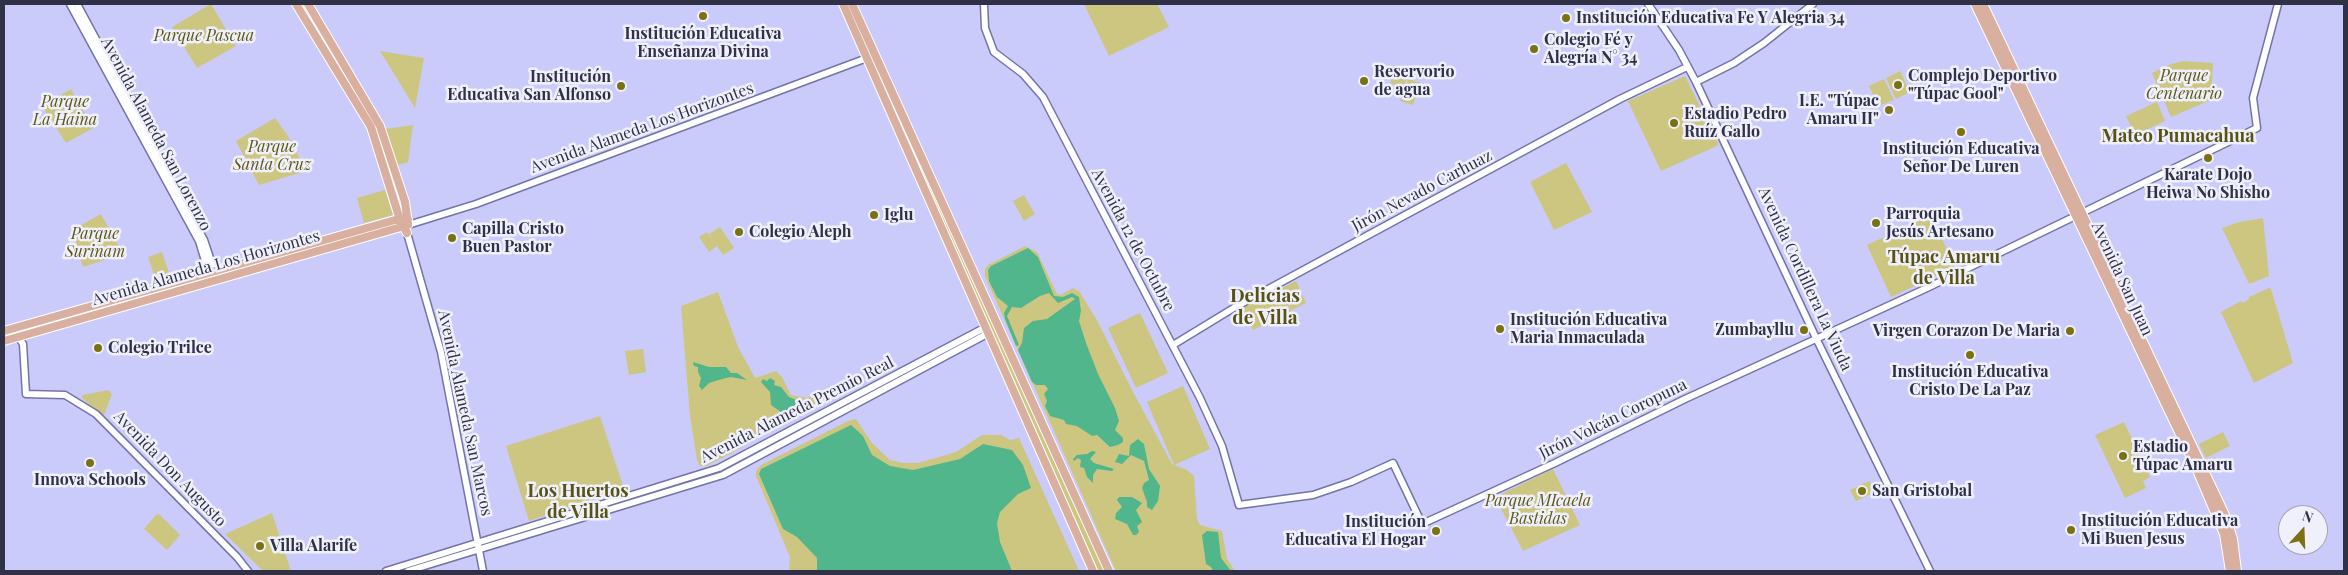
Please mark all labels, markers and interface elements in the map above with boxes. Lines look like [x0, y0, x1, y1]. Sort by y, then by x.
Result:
place label: Institución Educativa Fe Y Alegria 34 [1576, 8, 1845, 28]
marker: Institución Educativa Enseñanza Divina [697, 10, 709, 22]
marker: Institución Educativa Fe Y Alegria 34 [1560, 12, 1572, 24]
place label: Institución Educativa Enseñanza Divina [624, 24, 782, 62]
park label: Parque Pascua [154, 26, 254, 46]
place label: Colegio Fé y Alegría N° 34 [1544, 30, 1637, 68]
street label: Avenida Alameda San Lorenzo [97, 34, 215, 234]
marker: Colegio Fé y Alegría N° 34 [1528, 43, 1540, 55]
place label: Reservorio de agua [1374, 62, 1454, 100]
place label: Complejo Deportivo "Túpac Gool" [1908, 66, 2057, 104]
park label: Parque Centenario [2146, 66, 2222, 104]
place label: Institución Educativa San Alfonso [447, 67, 611, 105]
marker: Reservorio de agua [1358, 75, 1370, 87]
street label: Avenida Alameda Los Horizontes [528, 79, 756, 177]
marker: Complejo Deportivo "Túpac Gool" [1892, 79, 1904, 91]
marker: Institución Educativa San Alfonso [615, 80, 627, 92]
place label: I.E. "Túpac Amaru II" [1799, 91, 1879, 129]
park label: Parque La Haina [33, 92, 97, 130]
place label: Estadio Pedro Ruíz Gallo [1684, 104, 1787, 142]
marker: I.E. "Túpac Amaru II" [1883, 104, 1895, 116]
marker: Estadio Pedro Ruíz Gallo [1668, 117, 1680, 129]
district label: Mateo Pumacahua [2101, 125, 2255, 147]
marker: Institución Educativa Señor De Luren [1955, 126, 1967, 138]
park label: Parque Santa Cruz [233, 137, 311, 175]
place label: Institución Educativa Señor De Luren [1882, 139, 2040, 177]
street label: Jirón Nevado Carhuaz [1349, 146, 1495, 236]
marker: Karate Dojo Heiwa No Shisho [2202, 152, 2214, 164]
street label: Avenida 12 de Octubre [1087, 165, 1179, 315]
place label: Karate Dojo Heiwa No Shisho [2146, 165, 2270, 203]
street label: Avenida Cordillera La Viuda [1754, 184, 1856, 374]
place label: Parroquia Jesús Artesano [1886, 204, 1994, 242]
place label: Iglu [884, 205, 913, 225]
marker: Iglu [868, 209, 880, 221]
marker: Parroquia Jesús Artesano [1870, 217, 1882, 229]
place label: Capilla Cristo Buen Pastor [462, 219, 564, 257]
street label: Avenida San Juan [2087, 219, 2157, 339]
place label: Colegio Aleph [749, 222, 852, 242]
park label: Parque Surinam [65, 224, 125, 262]
street label: Avenida Alameda Los Horizontes [90, 226, 322, 310]
marker: Colegio Aleph [733, 226, 745, 238]
marker: Capilla Cristo Buen Pastor [446, 232, 458, 244]
district label: Túpac Amaru de Villa [1888, 246, 2000, 288]
district label: Delicias de Villa [1230, 285, 1300, 329]
street label: Avenida Alameda San Marcos [434, 308, 496, 518]
place label: Institución Educativa Maria Inmaculada [1510, 310, 1667, 348]
place label: Zumbayllu [1715, 320, 1794, 340]
place label: Virgen Corazon De Maria [1873, 321, 2060, 341]
marker: Institución Educativa Maria Inmaculada [1494, 323, 1506, 335]
marker: Zumbayllu [1798, 324, 1810, 336]
marker: Virgen Corazon De Maria [2064, 325, 2076, 337]
place label: Colegio Trilce [108, 338, 212, 358]
marker: Colegio Trilce [92, 342, 104, 354]
marker: Institución Educativa Cristo De La Paz [1964, 349, 1976, 361]
street label: Avenida Alameda Premio Real [697, 353, 897, 467]
place label: Institución Educativa Cristo De La Paz [1891, 362, 2049, 400]
street label: Jirón Volcán Coropuna [1536, 375, 1690, 463]
street label: Avenida Don Augusto [110, 407, 230, 531]
place label: Estadio Túpac Amaru [2133, 437, 2233, 475]
marker: Estadio Túpac Amaru [2117, 450, 2129, 462]
marker: Innova Schools [84, 457, 96, 469]
place label: Innova Schools [34, 470, 146, 490]
district label: Los Huertos de Villa [528, 480, 628, 522]
place label: San Gristobal [1872, 481, 1972, 501]
marker: San Gristobal [1856, 485, 1868, 497]
park label: Parque MIcaela Bastidas [1485, 491, 1591, 529]
north arrow [2278, 505, 2328, 555]
text: N [2300, 506, 2316, 527]
place label: Institución Educativa Mi Buen Jesus [2081, 511, 2238, 549]
place label: Institución Educativa El Hogar [1285, 512, 1426, 550]
marker: Institución Educativa Mi Buen Jesus [2065, 524, 2077, 536]
marker: Institución Educativa El Hogar [1430, 525, 1442, 537]
place label: Villa Alarife [270, 536, 357, 556]
marker: Villa Alarife [254, 540, 266, 552]

